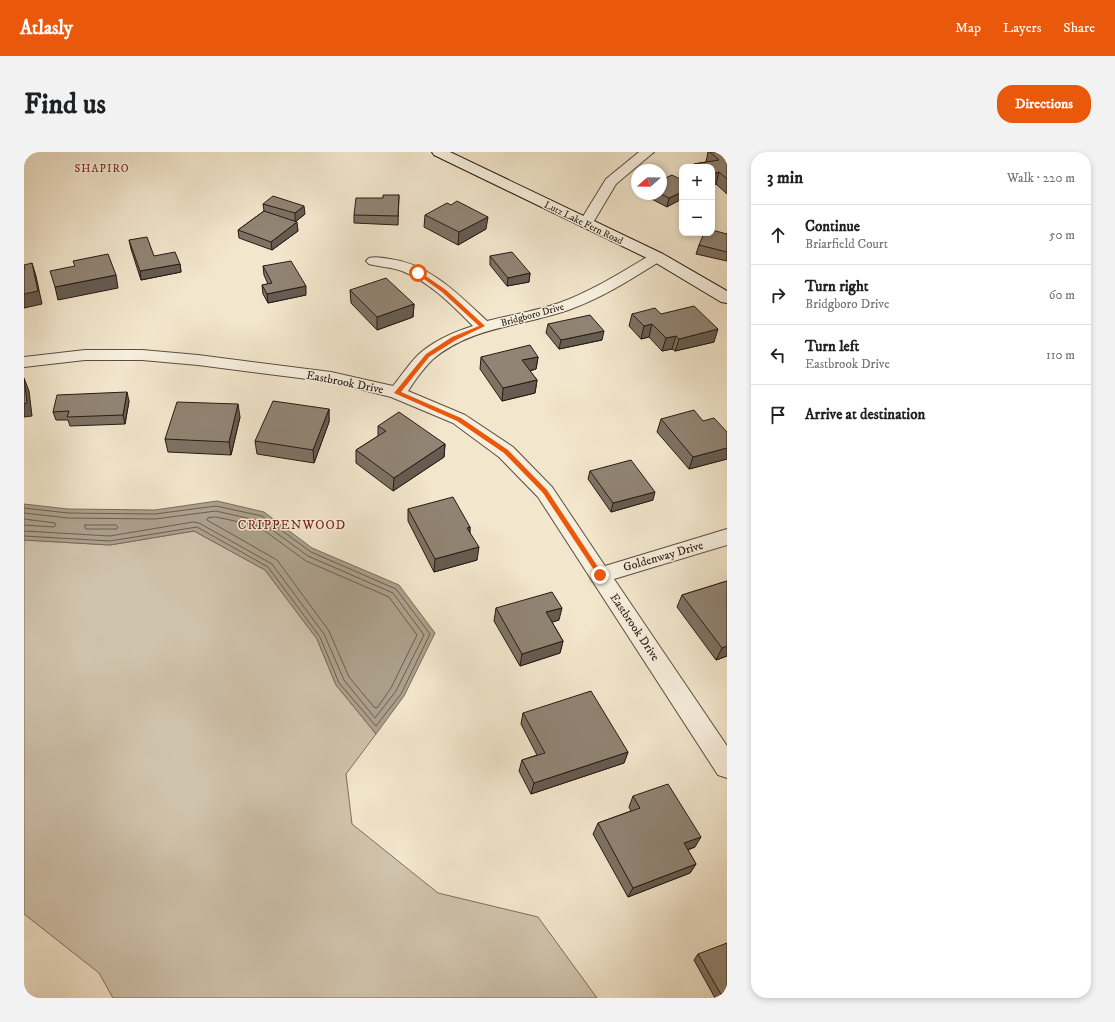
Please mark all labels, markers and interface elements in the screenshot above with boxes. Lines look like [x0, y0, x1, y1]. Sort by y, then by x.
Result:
text: Atlasly [20, 17, 73, 40]
text: Map [955, 19, 981, 37]
text: Layers [1003, 19, 1041, 37]
text: Share [1063, 19, 1095, 37]
button: Directions [997, 85, 1091, 123]
text: Find us [24, 87, 106, 122]
district label: SHAPIRO [75, 162, 129, 176]
north arrow [631, 164, 667, 200]
map controls [679, 164, 715, 236]
button: + [679, 164, 715, 200]
text: 3 min [767, 167, 803, 189]
text: Walk · 220 m [1007, 170, 1075, 186]
street label: Lutz Lake Fern Road [542, 199, 625, 247]
button: − [679, 200, 715, 236]
text: Continue [805, 217, 860, 236]
icon: ahead [767, 224, 789, 246]
text: 50 m [1049, 227, 1075, 243]
text: Briarfield Court [805, 236, 888, 252]
route start [409, 264, 427, 282]
text: Turn right [805, 277, 868, 296]
icon: right [767, 284, 789, 306]
text: 60 m [1049, 287, 1075, 303]
text: Bridgboro Drive [805, 296, 889, 312]
street label: Bridgboro Drive [499, 301, 565, 329]
text: Turn left [805, 337, 859, 356]
icon: left [767, 344, 789, 366]
text: 110 m [1046, 347, 1075, 363]
text: Eastbrook Drive [805, 356, 890, 372]
street label: Eastbrook Drive [305, 368, 385, 397]
icon: arrive [767, 404, 789, 426]
text: Arrive at destination [805, 405, 925, 424]
district label: CRIPPENWOOD [238, 517, 346, 533]
street label: Goldenway Drive [621, 538, 705, 575]
route end [591, 566, 609, 584]
street label: Eastbrook Drive [606, 591, 663, 664]

